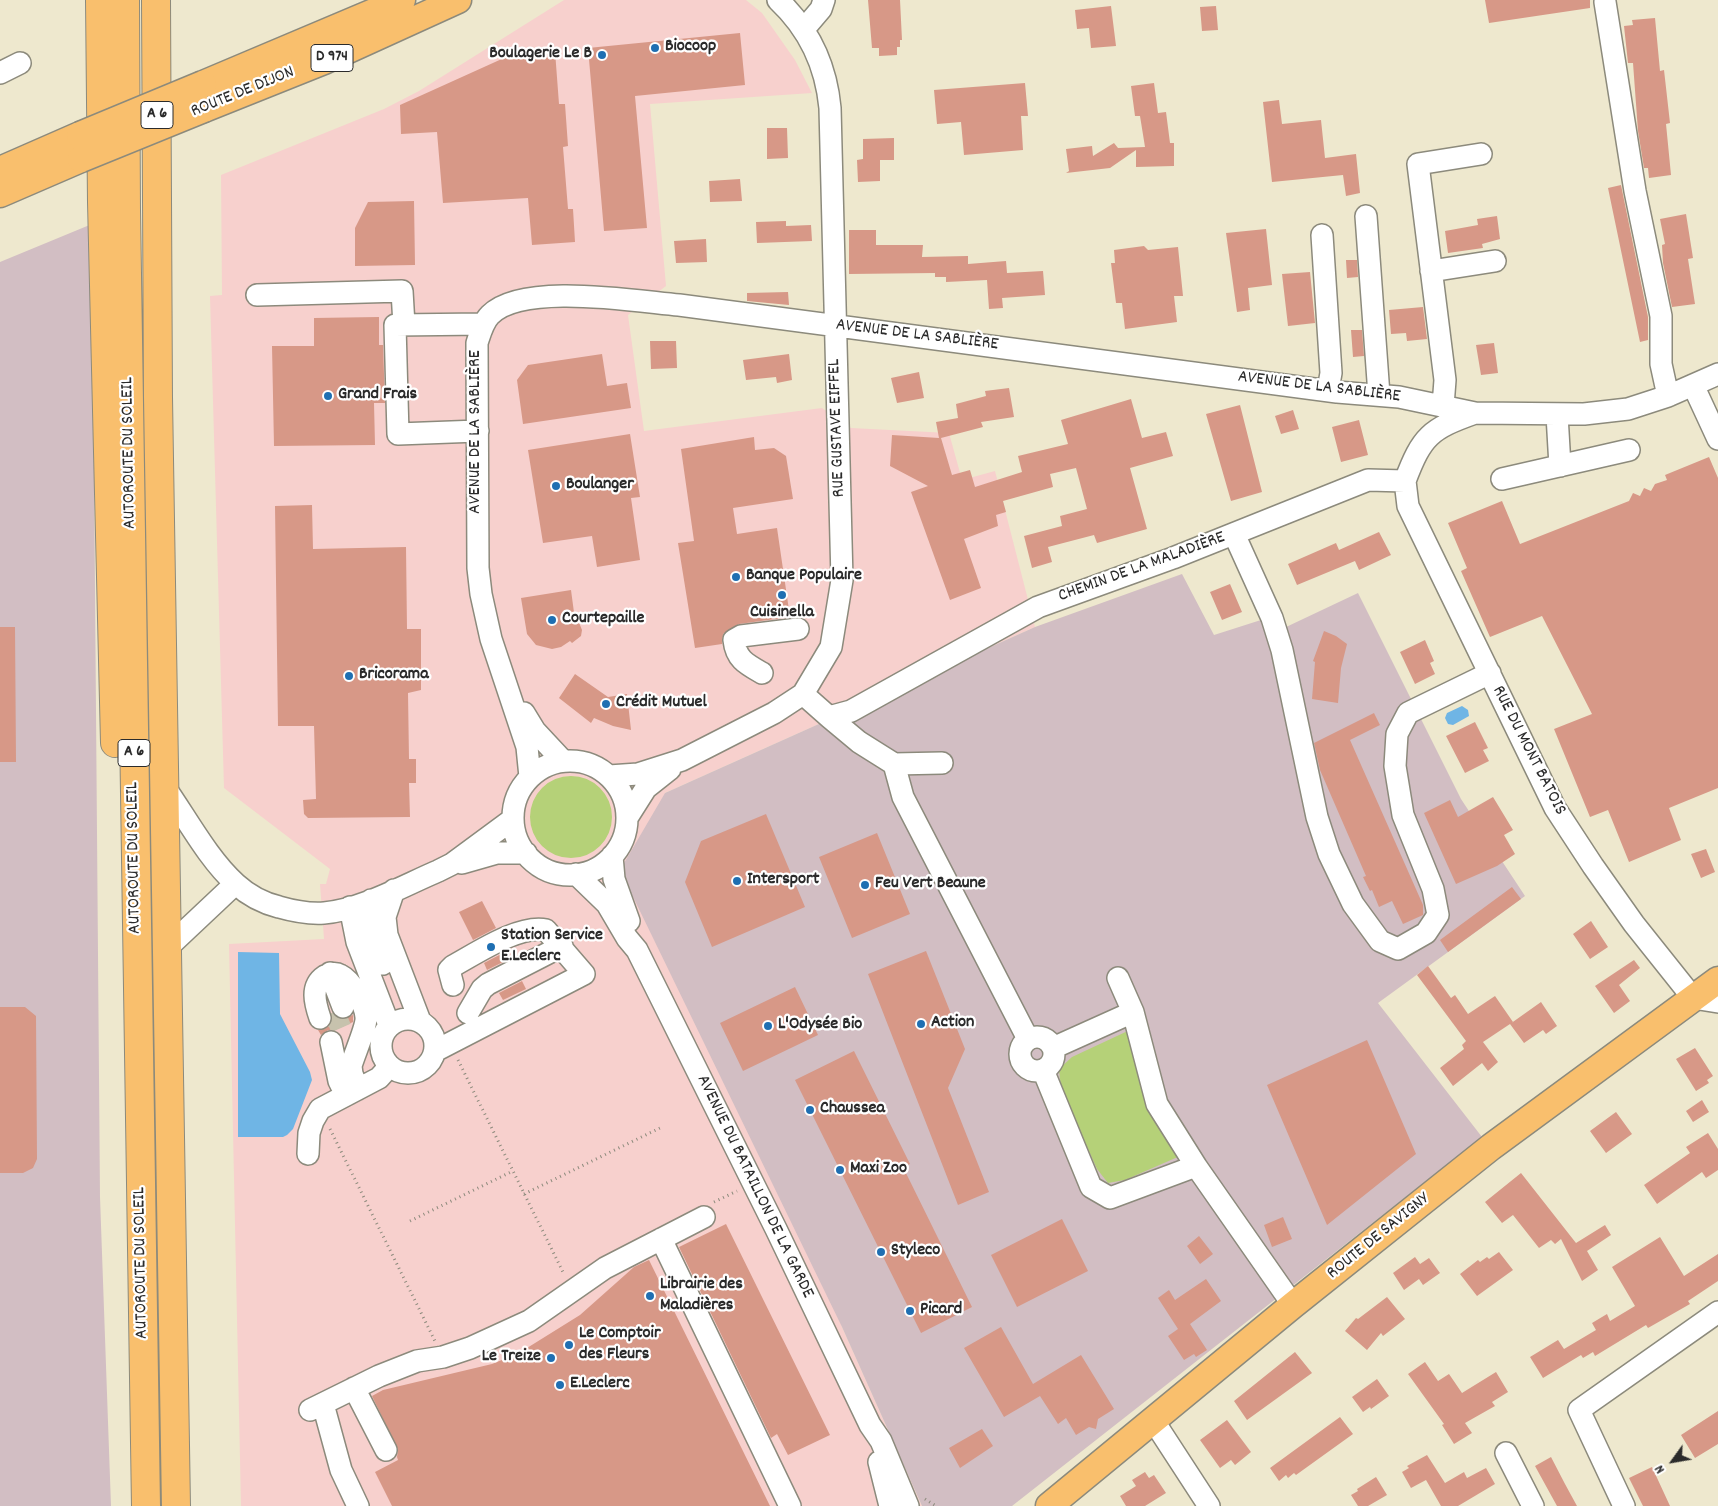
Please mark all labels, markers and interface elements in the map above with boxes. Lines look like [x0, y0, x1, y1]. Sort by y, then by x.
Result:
place label: Biocoop [665, 37, 716, 59]
marker: Biocoop [649, 42, 661, 54]
road number: D 974 [311, 44, 353, 72]
place label: Boulagerie Le B [489, 44, 592, 66]
marker: Boulagerie Le B [596, 49, 608, 61]
street label: ROUTE DE DIJON [188, 62, 298, 124]
road number: A 6 [141, 102, 173, 128]
street label: AVENUE DE LA SABLIÈRE [834, 315, 1000, 357]
street label: AVENUE DE LA SABLIÈRE [466, 350, 488, 514]
street label: RUE GUSTAVE EIFFEL [825, 358, 851, 498]
street label: AVENUE DE LA SABLIÈRE [1236, 367, 1402, 409]
street label: AUTOROUTE DU SOLEIL [118, 377, 142, 529]
place label: Grand Frais [338, 385, 417, 407]
marker: Grand Frais [322, 390, 334, 402]
place label: Boulanger [566, 475, 634, 497]
marker: Boulanger [550, 480, 562, 492]
street label: CHEMIN DE LA MALADIÈRE [1056, 528, 1228, 608]
place label: Banque Populaire [746, 566, 862, 588]
marker: Banque Populaire [730, 571, 742, 583]
marker: Cuisinella [776, 589, 788, 601]
place label: Cuisinella [750, 603, 814, 625]
place label: Courtepaille [562, 609, 644, 631]
marker: Courtepaille [546, 614, 558, 626]
place label: Bricorama [359, 665, 429, 687]
marker: Bricorama [343, 670, 355, 682]
street label: RUE DU MONT BATOIS [1486, 683, 1570, 819]
place label: Crédit Mutuel [616, 693, 707, 715]
marker: Crédit Mutuel [600, 698, 612, 710]
road number: A 6 [118, 740, 150, 766]
street label: AUTOROUTE DU SOLEIL [123, 782, 147, 934]
place label: Intersport [747, 870, 819, 892]
place label: Feu Vert Beaune [875, 874, 986, 896]
marker: Intersport [731, 875, 743, 887]
marker: Feu Vert Beaune [859, 879, 871, 891]
place label: Station Service E.Leclerc [501, 926, 603, 969]
marker: Station Service E.Leclerc [485, 941, 497, 953]
place label: Action [931, 1013, 974, 1035]
place label: L'Odysée Bio [778, 1015, 862, 1037]
marker: Action [915, 1018, 927, 1030]
marker: L'Odysée Bio [762, 1020, 774, 1032]
street label: AVENUE DU BATAILLON DE LA GARDE [690, 1072, 818, 1302]
place label: Chaussea [820, 1099, 885, 1121]
marker: Chaussea [804, 1104, 816, 1116]
place label: Maxi Zoo [850, 1159, 907, 1181]
marker: Maxi Zoo [834, 1164, 846, 1176]
street label: AUTOROUTE DU SOLEIL [130, 1187, 154, 1339]
street label: ROUTE DE SAVIGNY [1323, 1189, 1435, 1285]
place label: Styleco [891, 1241, 940, 1263]
marker: Styleco [875, 1246, 887, 1258]
place label: Librairie des Maladières [660, 1275, 743, 1318]
marker: Librairie des Maladières [644, 1290, 656, 1302]
place label: Picard [920, 1300, 962, 1322]
marker: Picard [904, 1305, 916, 1317]
place label: Le Comptoir des Fleurs [579, 1324, 661, 1366]
marker: Le Comptoir des Fleurs [563, 1339, 575, 1351]
place label: Le Treize [482, 1347, 541, 1369]
marker: Le Treize [545, 1352, 557, 1364]
place label: E.Leclerc [570, 1374, 630, 1396]
marker: E.Leclerc [554, 1379, 566, 1391]
north arrow [1648, 1436, 1698, 1486]
text: N [1650, 1461, 1671, 1477]

